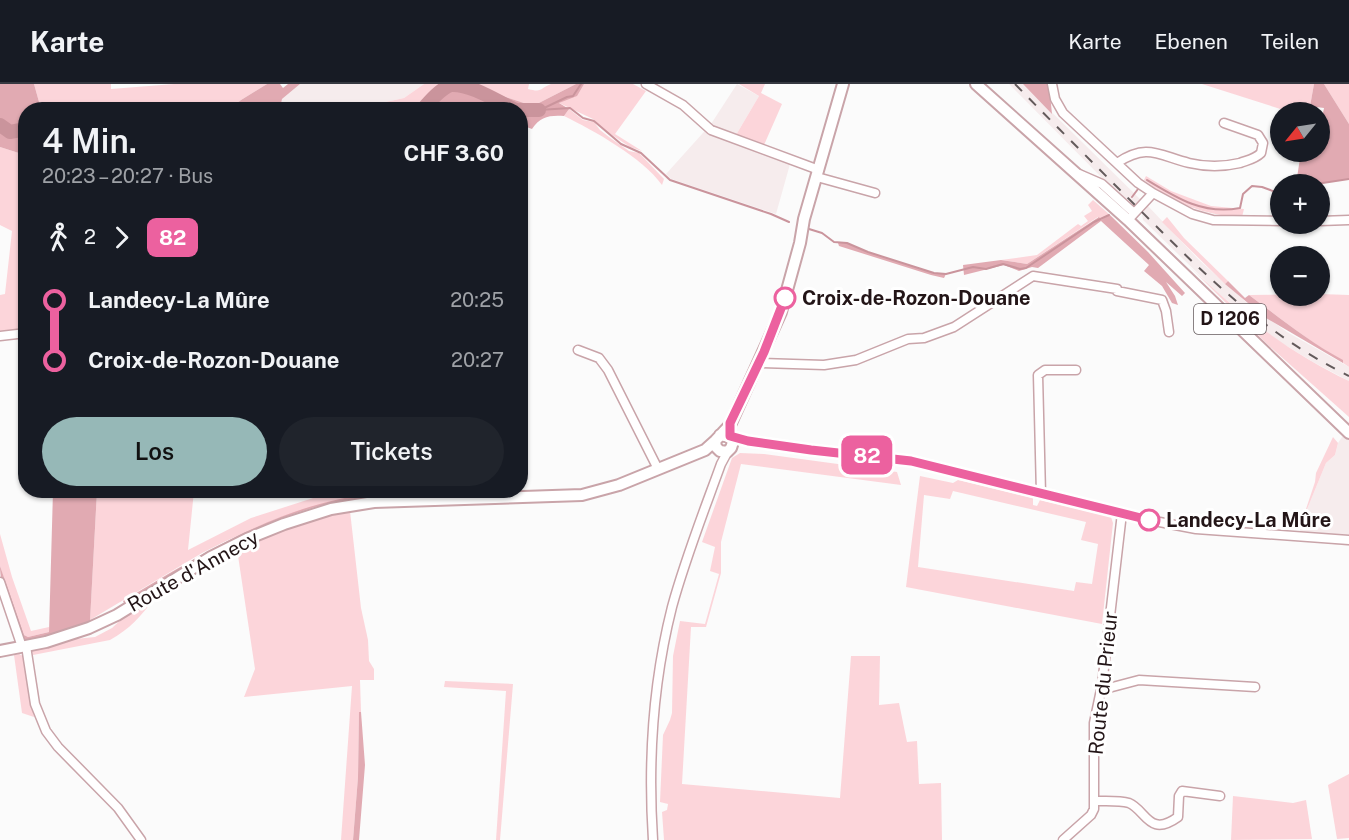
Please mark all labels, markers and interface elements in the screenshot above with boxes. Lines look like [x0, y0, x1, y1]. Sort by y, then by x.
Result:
text: Karte [30, 25, 104, 58]
text: Karte [1068, 29, 1122, 54]
text: Ebenen [1155, 29, 1228, 54]
text: Teilen [1261, 29, 1319, 54]
north arrow [1270, 102, 1330, 162]
map controls [1270, 102, 1330, 306]
text: 4 Min. [42, 122, 137, 160]
text: CHF 3.60 [404, 140, 504, 166]
text: 20:23 – 20:27 · Bus [42, 164, 213, 188]
button: + [1270, 174, 1330, 234]
icon: walk [42, 221, 75, 254]
icon: forward [105, 221, 138, 254]
text: 2 [84, 225, 96, 249]
text: 82 [159, 225, 186, 250]
button: − [1270, 246, 1330, 306]
place label: Croix-de-Rozon-Douane [802, 286, 1031, 310]
text: Landecy-La Mûre [88, 287, 270, 313]
marker: Croix-de-Rozon-Douane [774, 287, 796, 309]
text: 20:25 [450, 288, 504, 312]
road number: D 1206 [1194, 304, 1266, 334]
text: Croix-de-Rozon-Douane [88, 347, 339, 373]
text: 20:27 [451, 348, 504, 372]
button: Los [42, 417, 267, 486]
button: Tickets [279, 417, 504, 486]
line badge: 82 [840, 436, 894, 475]
text: 82 [853, 443, 881, 468]
place label: Landecy-La Mûre [1166, 508, 1331, 532]
marker: Landecy-La Mûre [1138, 509, 1160, 531]
street label: Route d'Annecy [123, 525, 263, 617]
street label: Route du Prieur [1084, 610, 1122, 756]

